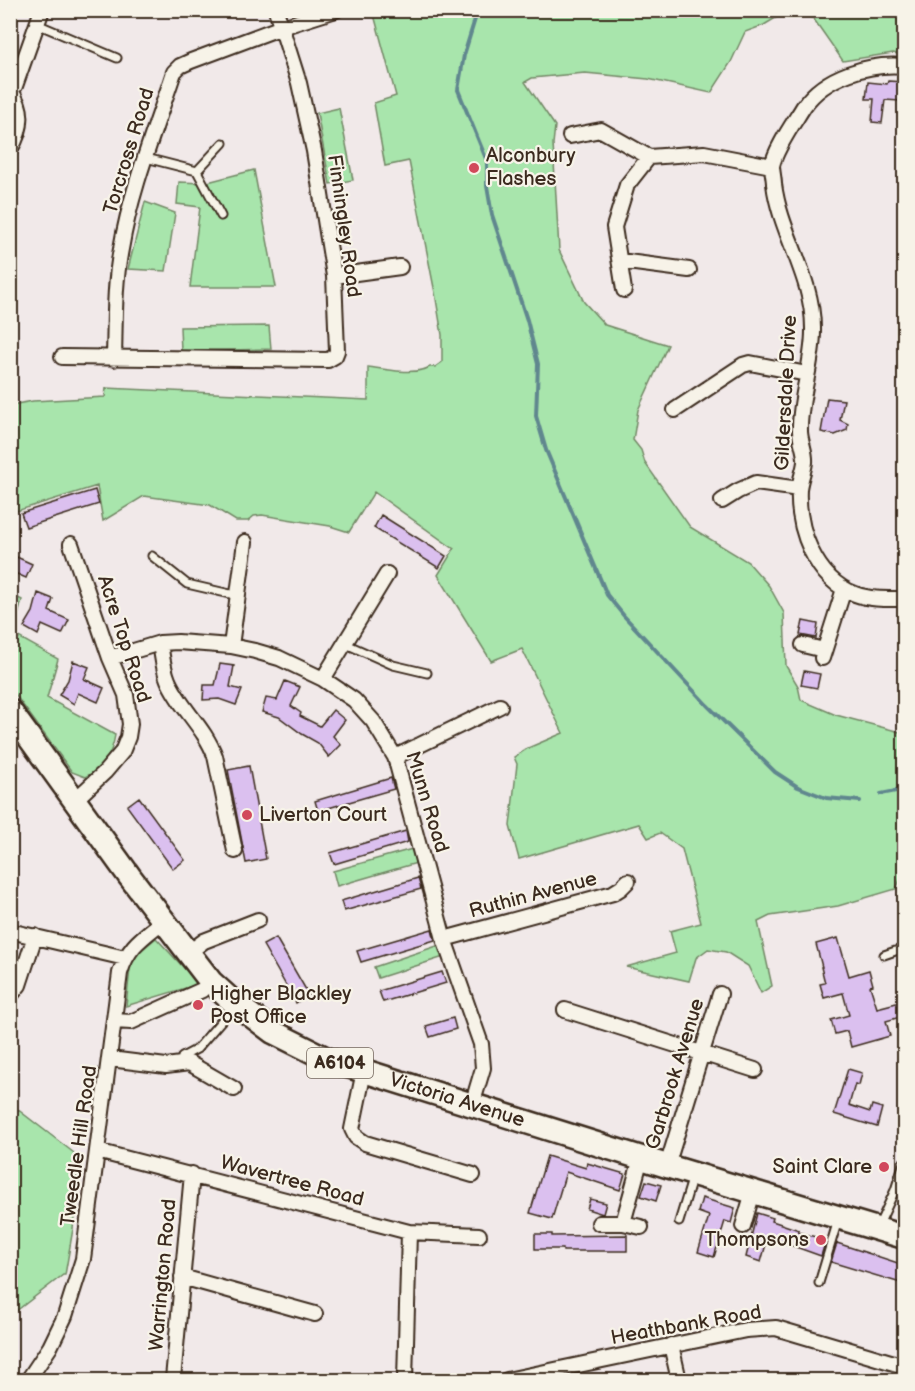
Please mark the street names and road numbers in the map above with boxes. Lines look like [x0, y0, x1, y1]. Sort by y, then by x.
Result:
street label: Torcross Road [98, 85, 160, 217]
street label: Finningley Road [322, 153, 366, 299]
street label: Gildersdale Drive [770, 314, 802, 471]
street label: Acre Top Road [92, 572, 156, 706]
street label: Munn Road [400, 748, 454, 856]
street label: Ruthin Avenue [467, 866, 600, 924]
street label: Garbrook Avenue [641, 995, 709, 1152]
road number: A6104 [307, 1048, 373, 1078]
street label: Tweedle Hill Road [56, 1064, 102, 1228]
street label: Victoria Avenue [386, 1068, 528, 1133]
street label: Wavertree Road [218, 1150, 366, 1212]
street label: Warrington Road [144, 1198, 182, 1352]
street label: Heathbank Road [609, 1300, 763, 1350]

